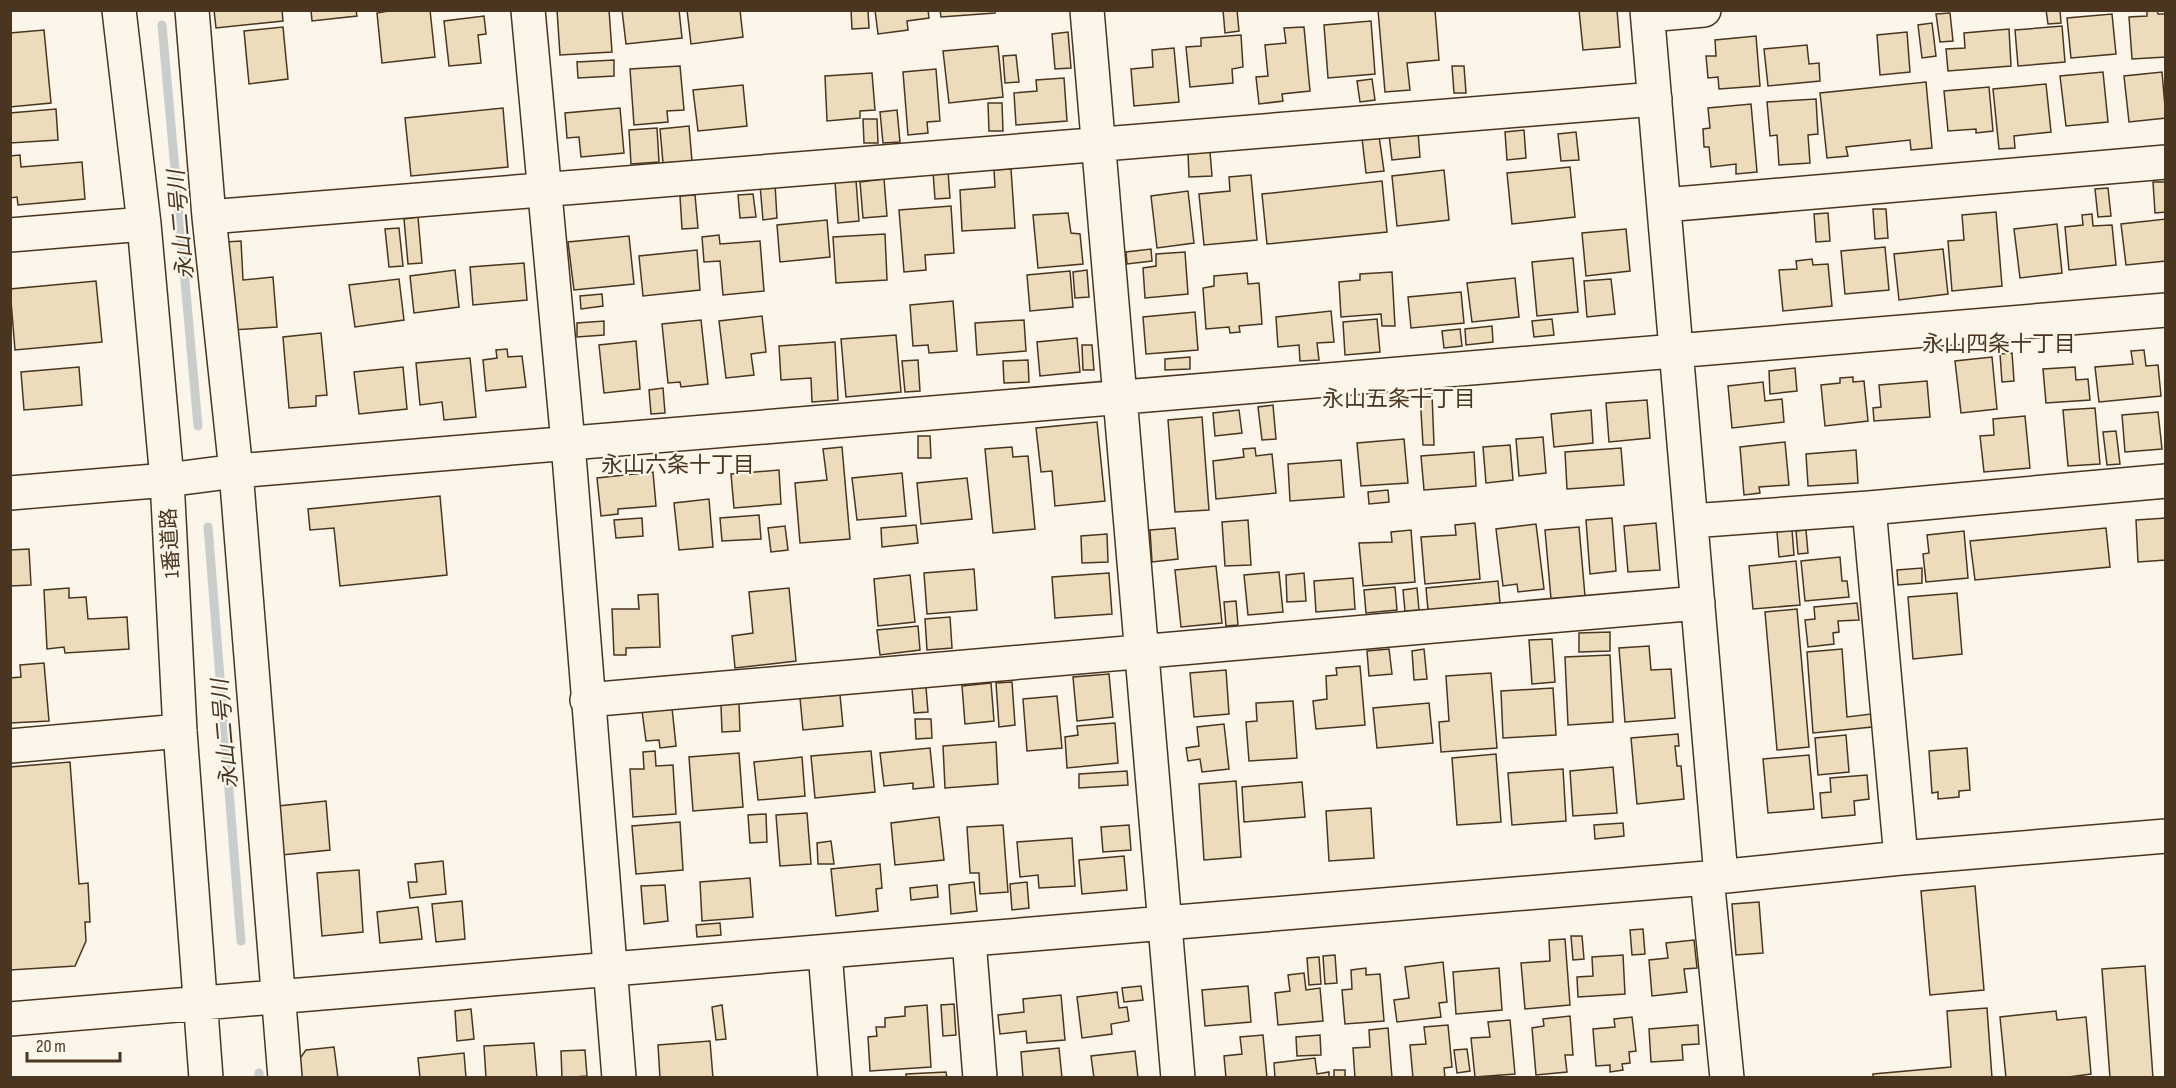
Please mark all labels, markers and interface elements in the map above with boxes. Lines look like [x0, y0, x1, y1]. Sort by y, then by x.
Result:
water label: 永山二号川 [163, 167, 200, 281]
district label: 永山四条十丁目 [1922, 331, 2076, 358]
district label: 永山五条十丁目 [1322, 386, 1476, 413]
district label: 永山六条十丁目 [601, 452, 755, 479]
street label: 1番道路 [156, 507, 185, 579]
water label: 永山二号川 [207, 676, 244, 790]
scale bar [27, 1025, 120, 1063]
text: 20 m [36, 1036, 66, 1057]

